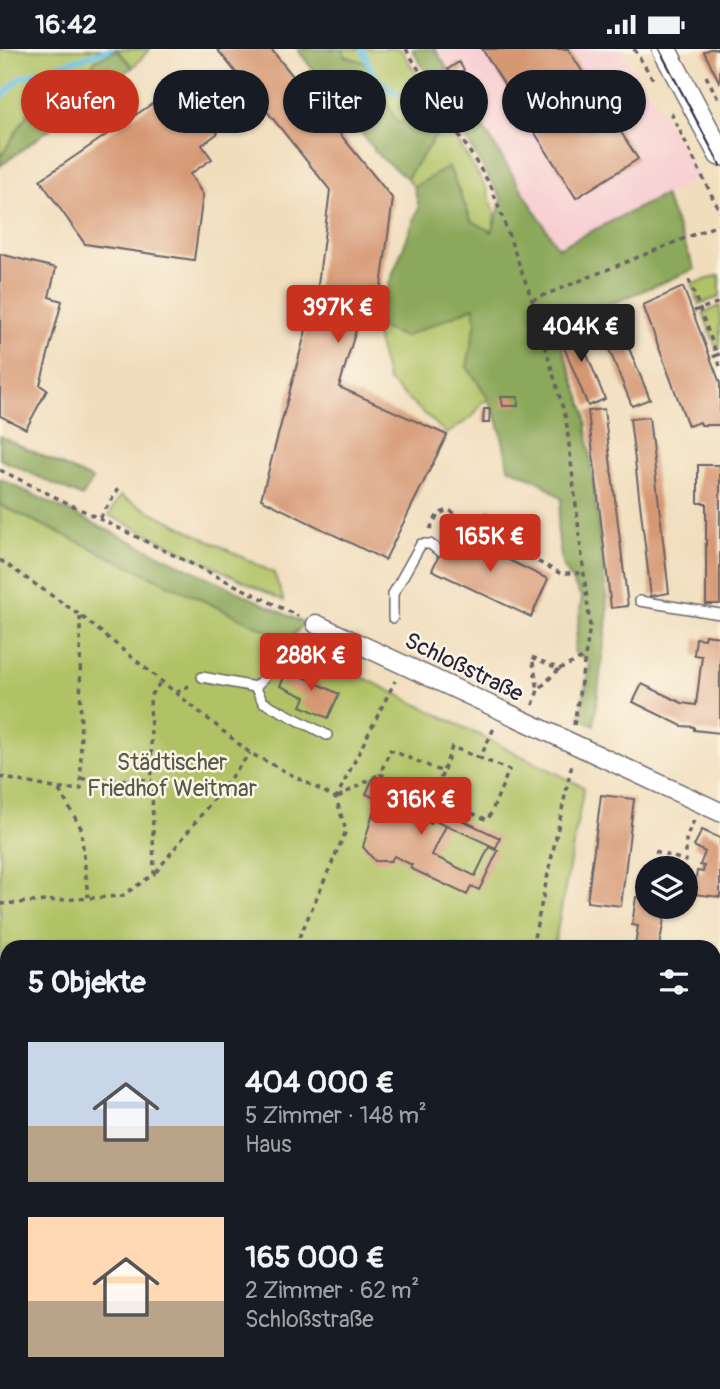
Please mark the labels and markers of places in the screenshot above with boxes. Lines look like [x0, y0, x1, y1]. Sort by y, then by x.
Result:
pin: 397K € [281, 285, 395, 345]
pin: 404K € [524, 305, 638, 364]
pin: 165K € [433, 515, 547, 574]
pin: 288K € [254, 633, 368, 693]
pin: 316K € [364, 777, 478, 837]

